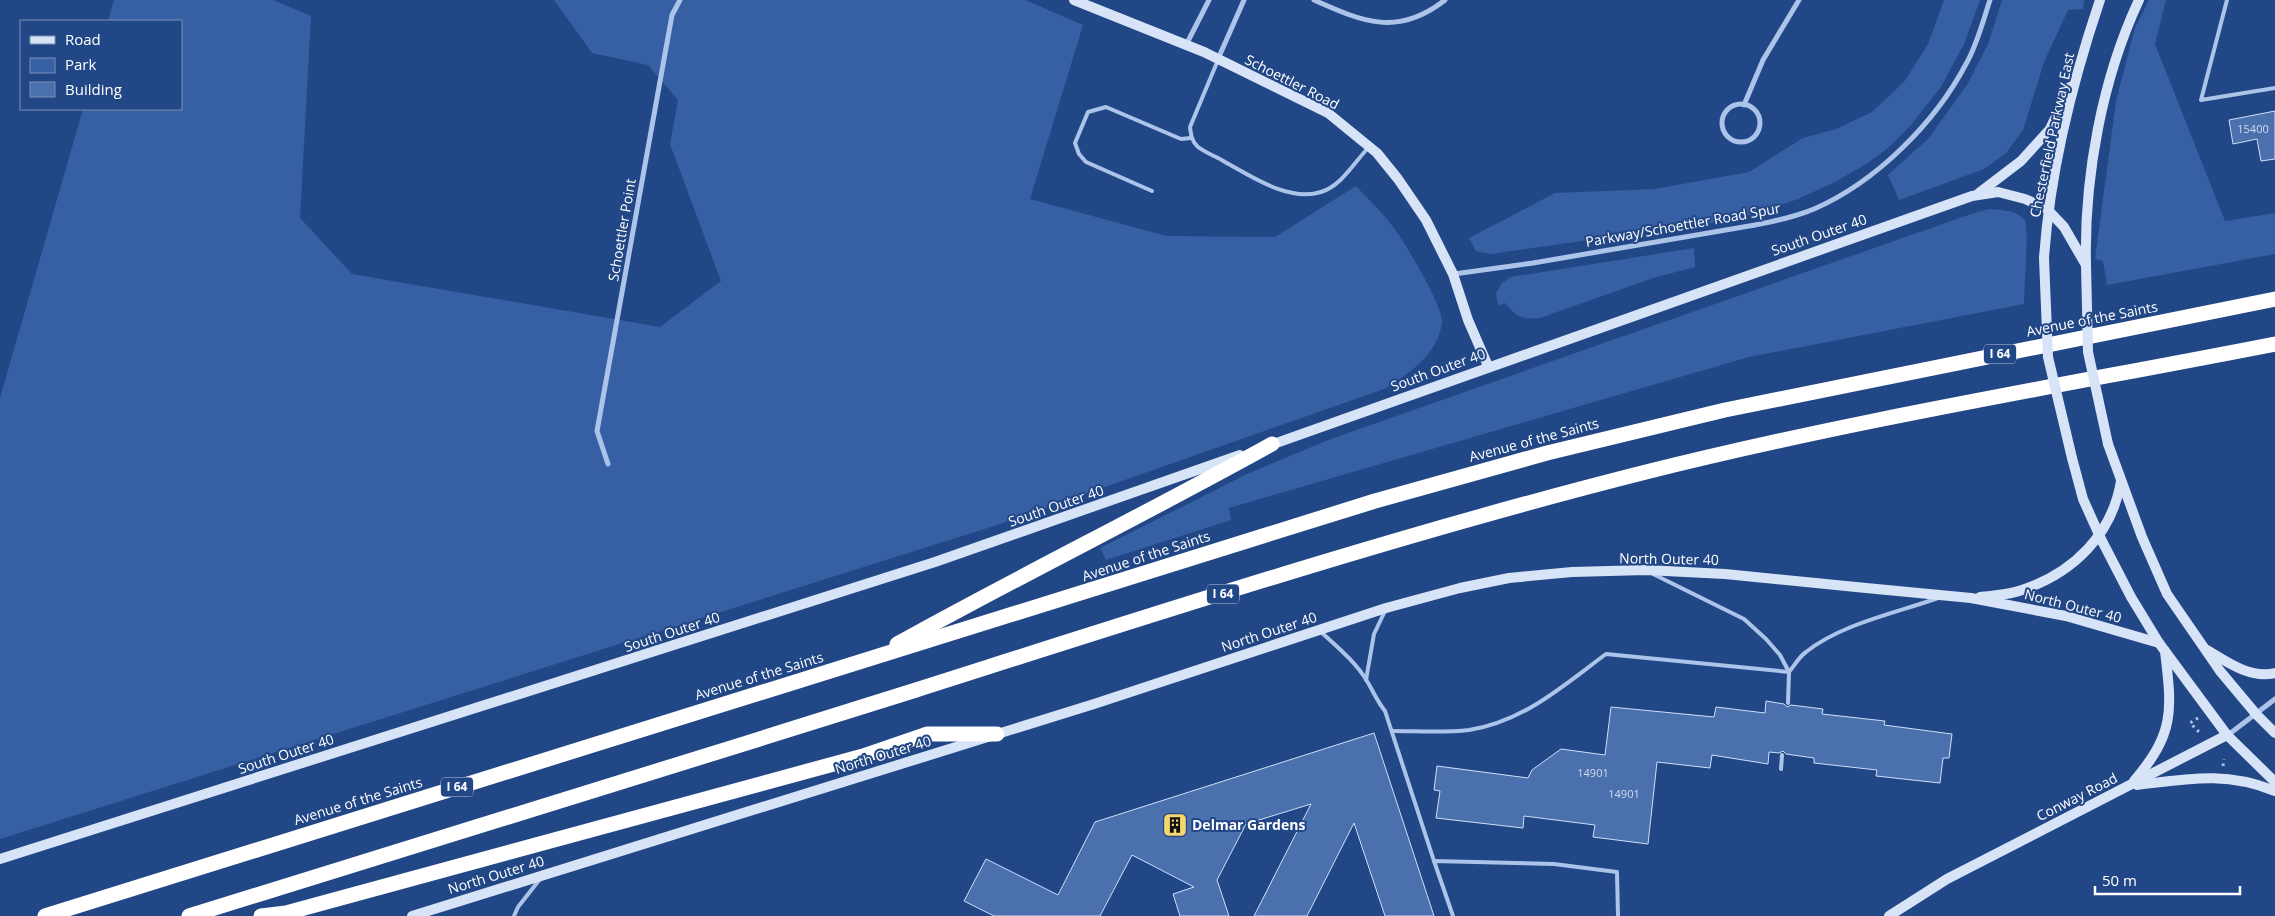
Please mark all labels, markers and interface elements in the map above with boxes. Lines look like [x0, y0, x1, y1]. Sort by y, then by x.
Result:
legend [20, 20, 182, 110]
text: Road [65, 29, 101, 49]
street label: Schoettler Road [1242, 50, 1343, 113]
street label: Chesterfield Parkway East [2025, 51, 2078, 219]
text: Park [65, 54, 96, 74]
text: Building [65, 79, 122, 99]
house number: 15400 [2237, 121, 2269, 136]
street label: Schoettler Point [603, 177, 640, 283]
street label: Parkway/Schoettler Road Spur [1584, 198, 1782, 251]
street label: South Outer 40 [1769, 209, 1869, 260]
street label: Avenue of the Saints [2025, 296, 2160, 341]
street label: South Outer 40 [1388, 344, 1488, 395]
road number: I 64 [1984, 344, 2016, 364]
street label: Avenue of the Saints [1467, 413, 1601, 466]
street label: South Outer 40 [1006, 480, 1106, 531]
street label: Avenue of the Saints [1079, 526, 1213, 585]
street label: North Outer 40 [1619, 548, 1719, 569]
road number: I 64 [1207, 584, 1239, 604]
street label: North Outer 40 [2023, 584, 2124, 627]
street label: South Outer 40 [622, 607, 722, 656]
street label: North Outer 40 [1219, 607, 1319, 656]
street label: Avenue of the Saints [692, 647, 826, 704]
street label: South Outer 40 [236, 729, 336, 778]
street label: North Outer 40 [832, 731, 933, 778]
house number: 14901 [1577, 765, 1609, 780]
street label: Conway Road [2033, 768, 2121, 825]
street label: Avenue of the Saints [291, 772, 425, 829]
road number: I 64 [441, 778, 473, 796]
house number: 14901 [1608, 786, 1640, 801]
building icon: Delmar Gardens [1162, 812, 1188, 838]
place label: Delmar Gardens [1192, 815, 1305, 834]
street label: North Outer 40 [445, 851, 546, 898]
scale bar [2095, 864, 2240, 896]
text: 50 m [2102, 870, 2137, 890]

